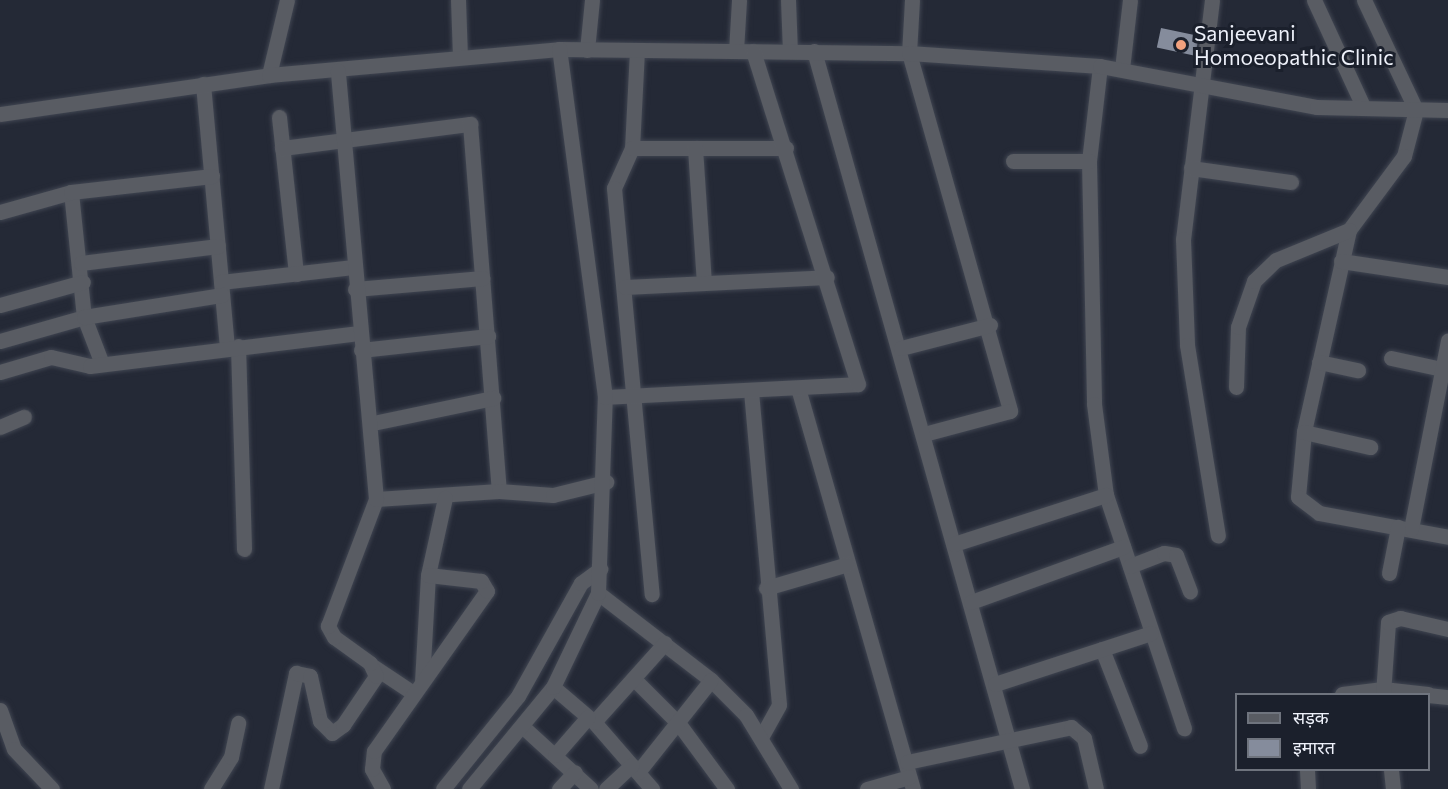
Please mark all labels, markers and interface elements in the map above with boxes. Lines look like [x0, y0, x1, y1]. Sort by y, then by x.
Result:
place label: Sanjeevani Homoeopathic Clinic [1194, 20, 1394, 70]
marker: Sanjeevani Homoeopathic Clinic [1172, 36, 1190, 54]
legend [1235, 693, 1430, 771]
text: सड़क [1293, 706, 1329, 728]
text: इमारत [1293, 736, 1335, 758]

